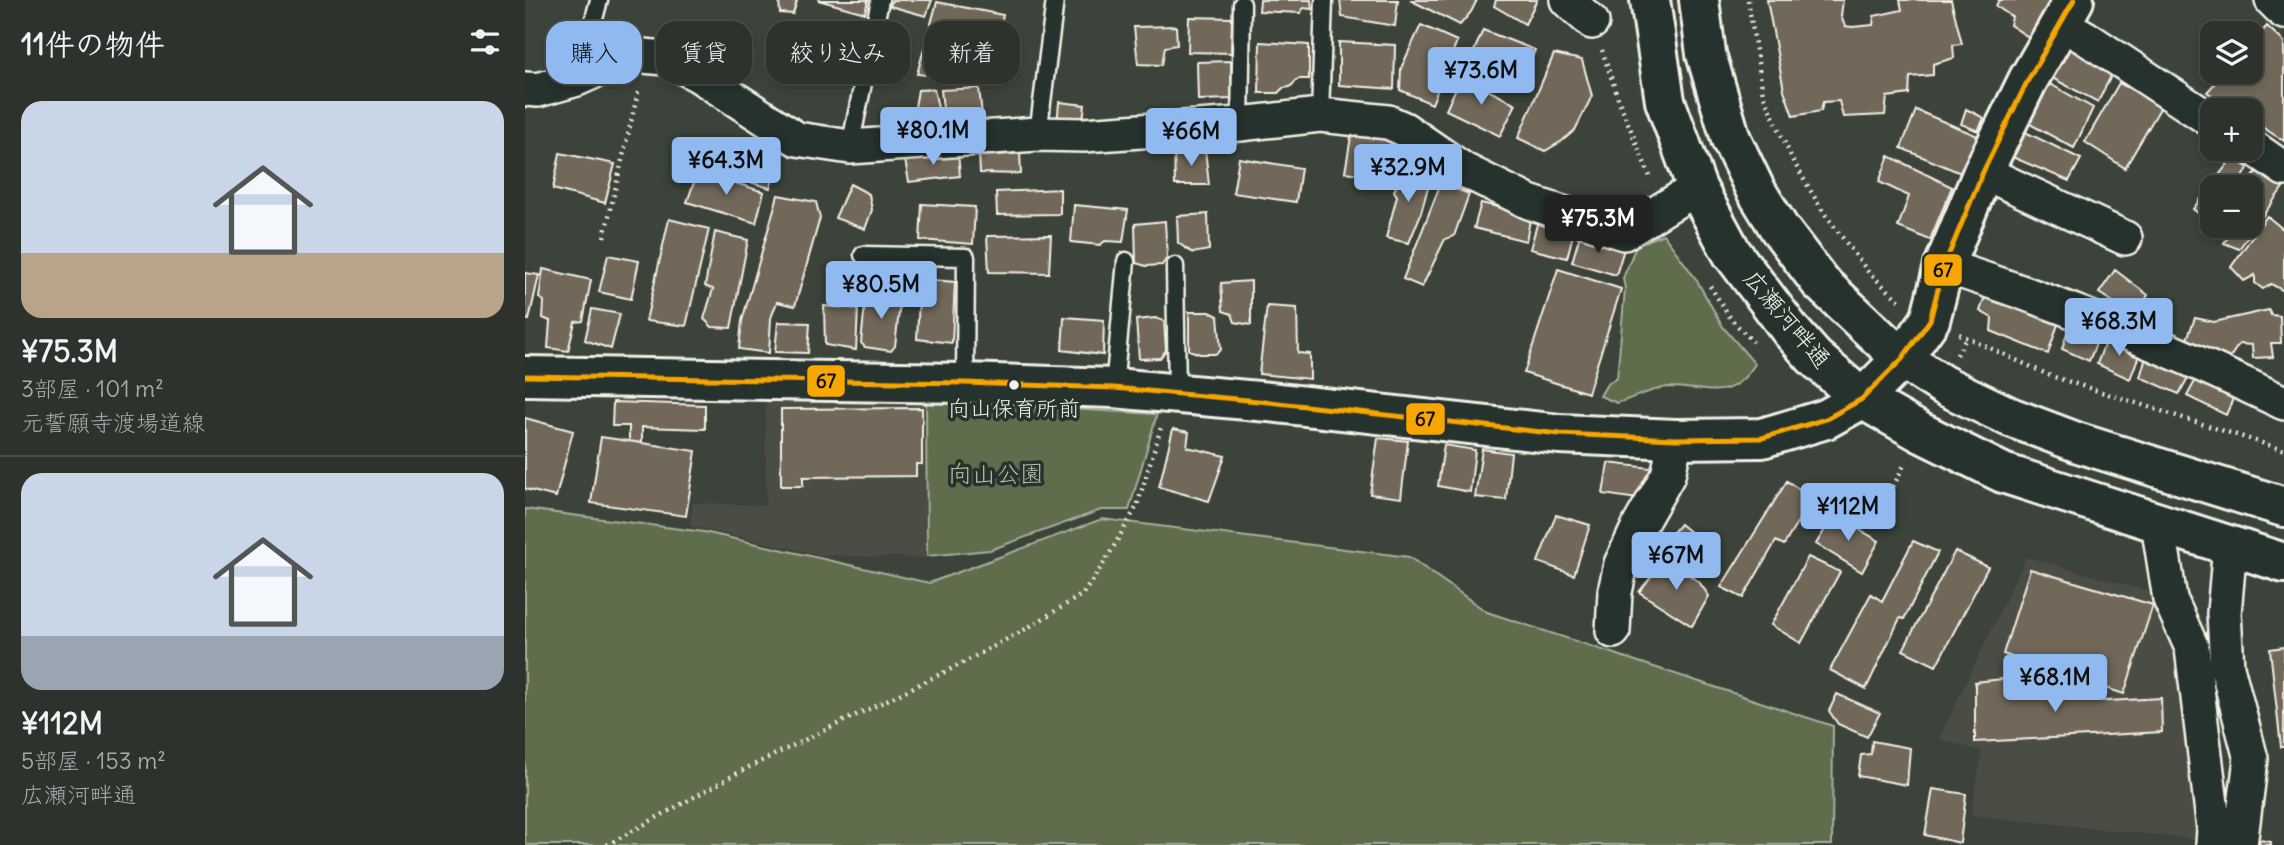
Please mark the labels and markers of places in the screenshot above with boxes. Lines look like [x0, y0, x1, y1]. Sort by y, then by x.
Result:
pin: ¥73.6M [1424, 48, 1538, 107]
pin: ¥80.1M [876, 108, 990, 167]
pin: ¥66M [1150, 108, 1232, 168]
pin: ¥64.3M [669, 138, 783, 197]
pin: ¥32.9M [1351, 144, 1465, 204]
pin: ¥75.3M [1541, 196, 1655, 255]
pin: ¥80.5M [824, 262, 938, 321]
pin: ¥68.3M [2062, 298, 2176, 358]
marker: 向山保育所前 [1007, 378, 1021, 392]
place label: 向山保育所前 [948, 394, 1080, 422]
pin: ¥112M [1799, 484, 1897, 543]
pin: ¥67M [1635, 532, 1717, 592]
pin: ¥68.1M [1998, 654, 2112, 714]

